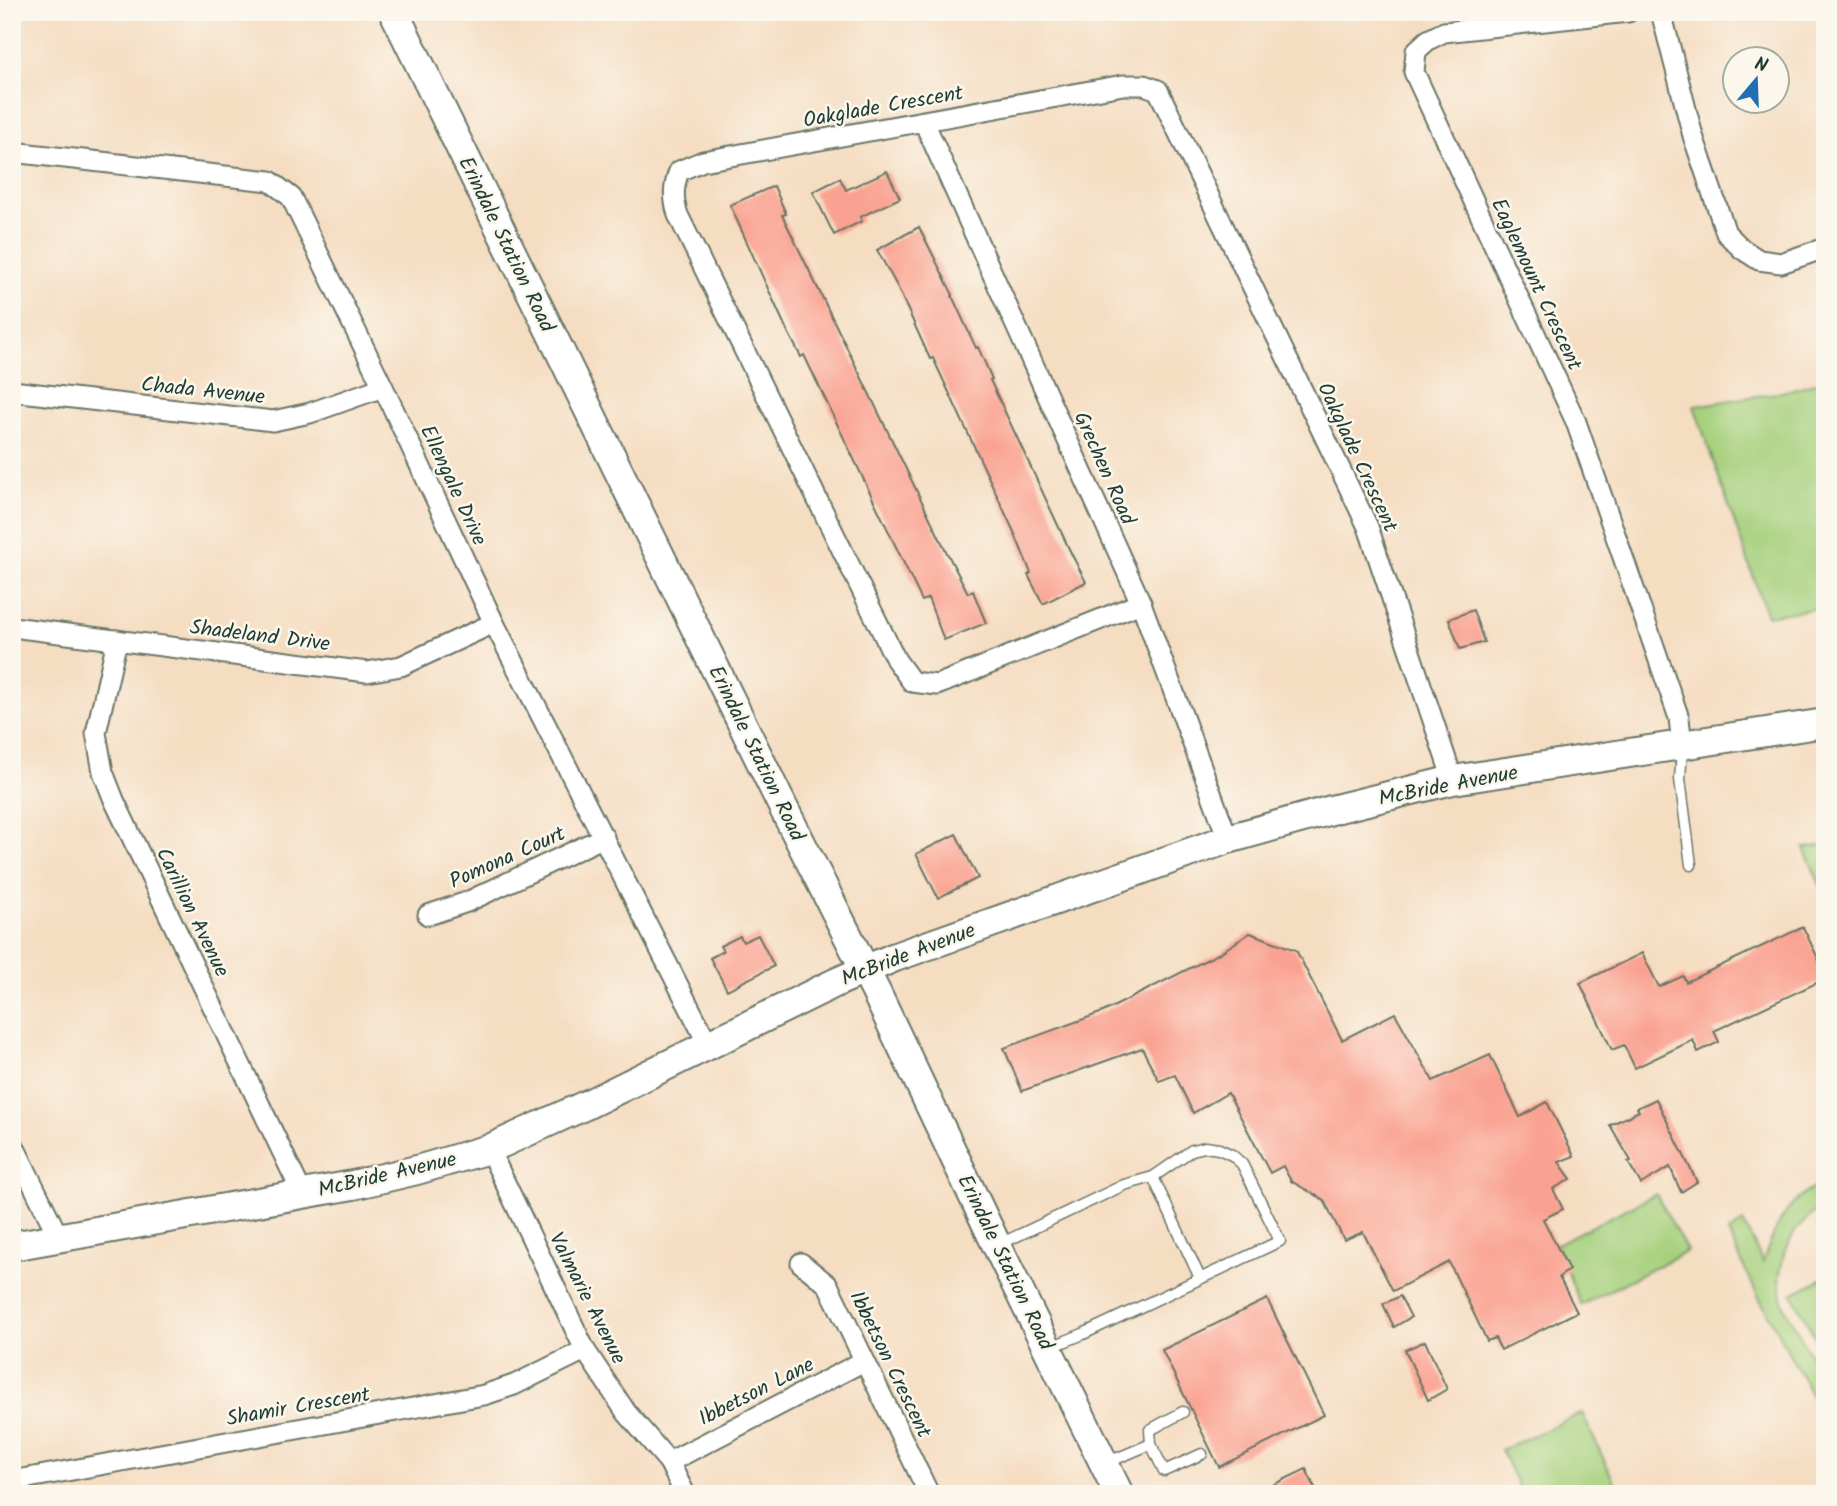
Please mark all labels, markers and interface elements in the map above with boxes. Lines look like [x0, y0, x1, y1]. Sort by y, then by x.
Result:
north arrow [1722, 46, 1792, 116]
text: N [1750, 50, 1771, 82]
street label: Oakglade Crescent [801, 77, 967, 138]
street label: Erindale Station Road [449, 151, 563, 339]
street label: Eaglemount Crescent [1481, 193, 1590, 377]
street label: Chada Avenue [139, 369, 267, 414]
street label: Oakglade Crescent [1307, 377, 1406, 539]
street label: Grechen Road [1064, 407, 1144, 531]
street label: Ellengale Drive [410, 420, 495, 552]
street label: Shadeland Drive [188, 612, 332, 662]
street label: Erindale Station Road [699, 660, 813, 848]
street label: McBride Avenue [1376, 757, 1521, 816]
street label: Pomona Court [444, 818, 572, 899]
street label: Carillion Avenue [146, 842, 238, 984]
street label: McBride Avenue [837, 914, 981, 996]
street label: McBride Avenue [315, 1143, 460, 1207]
street label: Erindale Station Road [948, 1169, 1062, 1357]
street label: Valmarie Avenue [539, 1227, 634, 1371]
street label: Ibbetson Crescent [840, 1285, 940, 1445]
street label: Ibbetson Lane [693, 1349, 821, 1436]
street label: Shamir Crescent [224, 1378, 374, 1436]

